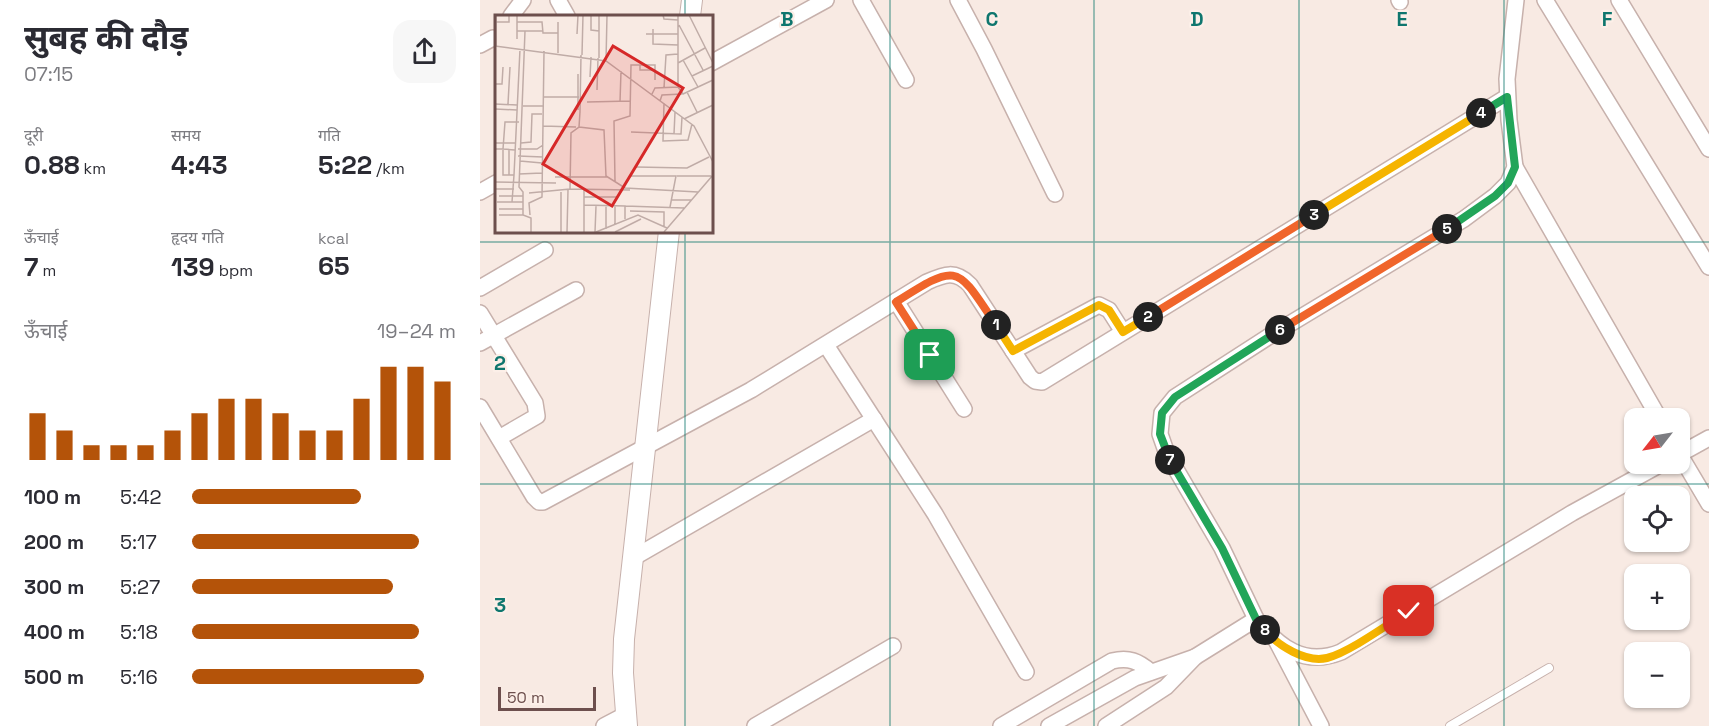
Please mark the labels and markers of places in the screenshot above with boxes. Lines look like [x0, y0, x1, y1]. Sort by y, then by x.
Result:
pin: 4 [1466, 98, 1496, 128]
pin: 3 [1299, 200, 1329, 230]
pin: 5 [1432, 214, 1462, 244]
pin: 2 [1133, 302, 1163, 332]
pin: 1 [981, 310, 1011, 340]
pin: 6 [1265, 315, 1295, 345]
pin [904, 329, 955, 380]
pin: 7 [1155, 445, 1185, 475]
pin [1383, 585, 1434, 636]
pin: 8 [1250, 615, 1280, 645]

